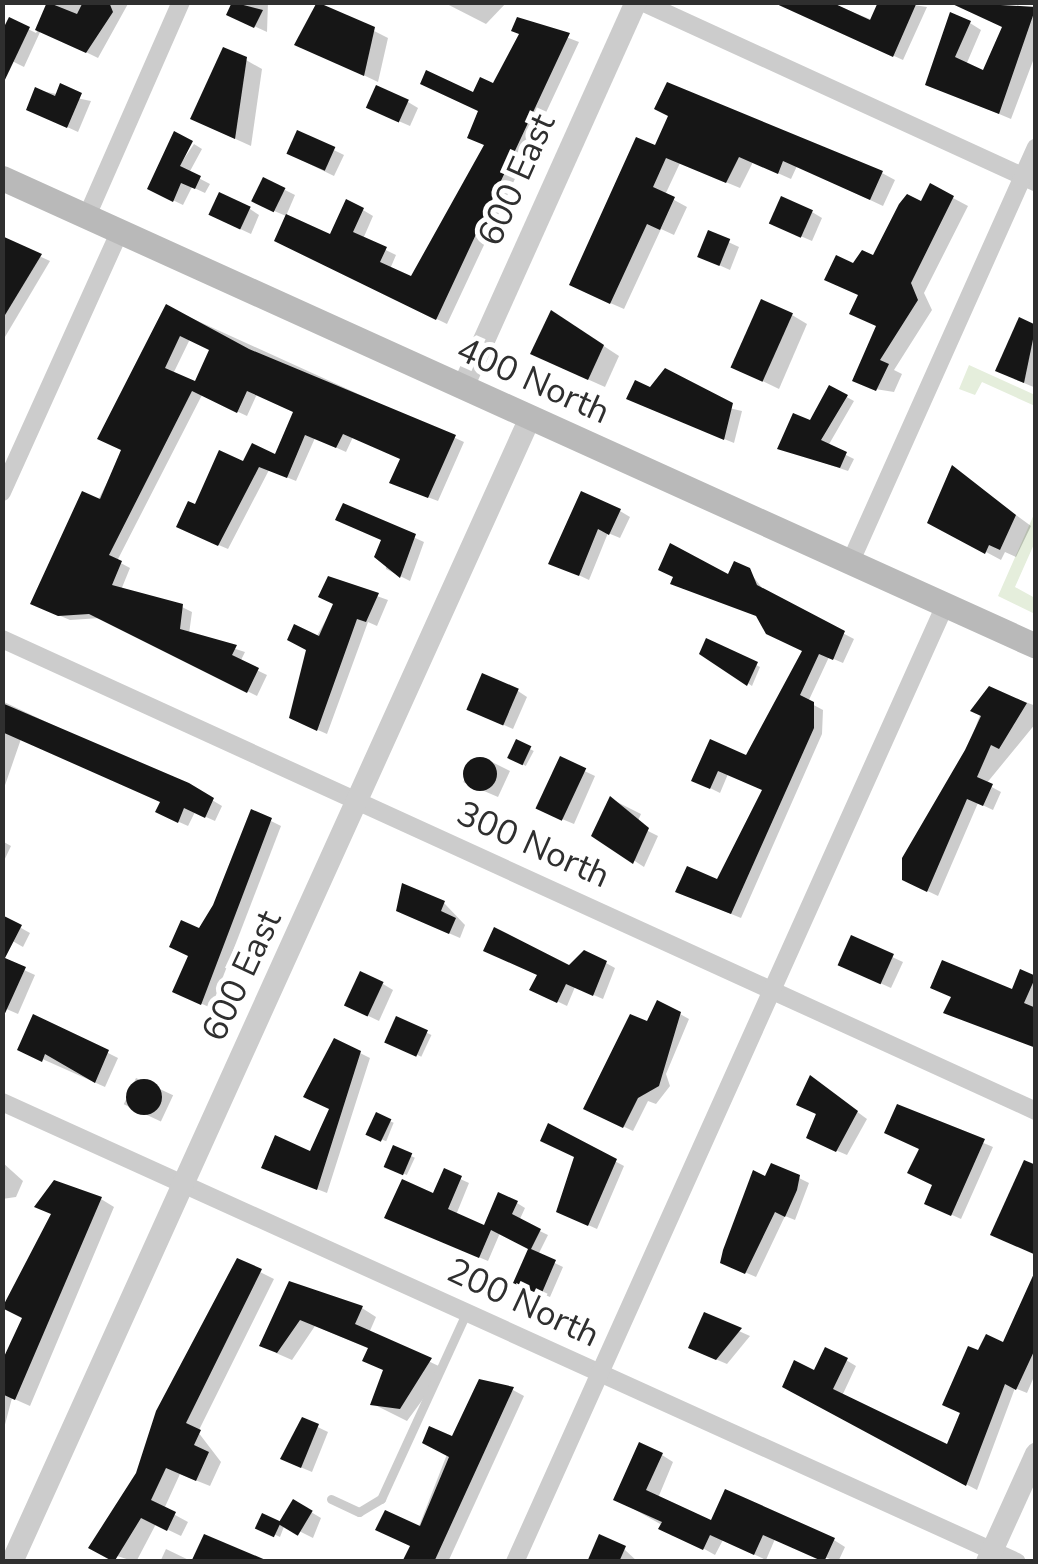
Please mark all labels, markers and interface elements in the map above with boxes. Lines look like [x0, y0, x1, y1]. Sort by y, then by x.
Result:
street label: 600 East [469, 108, 565, 252]
street label: 400 North [450, 329, 616, 433]
street label: 300 North [450, 793, 616, 897]
street label: 600 East [193, 904, 291, 1048]
street label: 200 North [440, 1250, 606, 1356]

